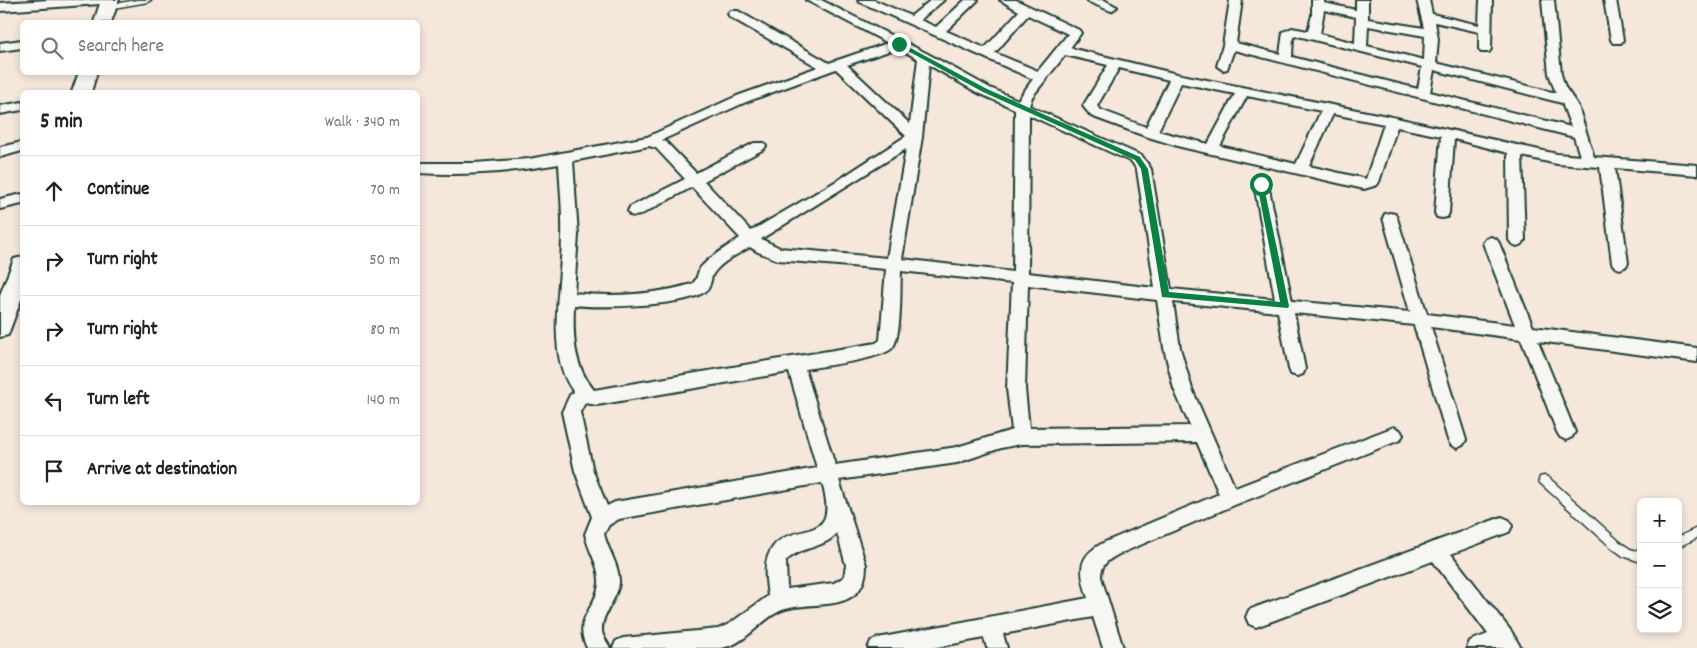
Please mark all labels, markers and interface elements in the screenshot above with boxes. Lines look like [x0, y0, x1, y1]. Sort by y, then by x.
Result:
search box [20, 20, 420, 75]
route end [888, 33, 911, 56]
icon: search [38, 34, 66, 62]
text: Search here [78, 34, 164, 61]
text: 5 min [40, 108, 83, 138]
text: Walk · 340 m [325, 111, 400, 134]
route start [1250, 173, 1273, 196]
icon: ahead [40, 177, 68, 205]
text: Continue [87, 177, 149, 204]
text: 70 m [370, 179, 400, 202]
icon: right [40, 247, 68, 275]
text: Turn right [87, 247, 158, 274]
text: 50 m [369, 249, 400, 272]
icon: right [40, 317, 68, 345]
text: Turn right [87, 317, 158, 344]
text: 80 m [370, 319, 400, 342]
icon: left [40, 387, 68, 415]
text: Turn left [87, 387, 150, 414]
text: 140 m [366, 389, 400, 412]
icon: arrive [40, 457, 68, 485]
text: Arrive at destination [87, 457, 237, 484]
map controls [1637, 498, 1682, 633]
button: + [1637, 498, 1682, 543]
button: − [1637, 543, 1682, 588]
button: layers [1637, 588, 1682, 633]

